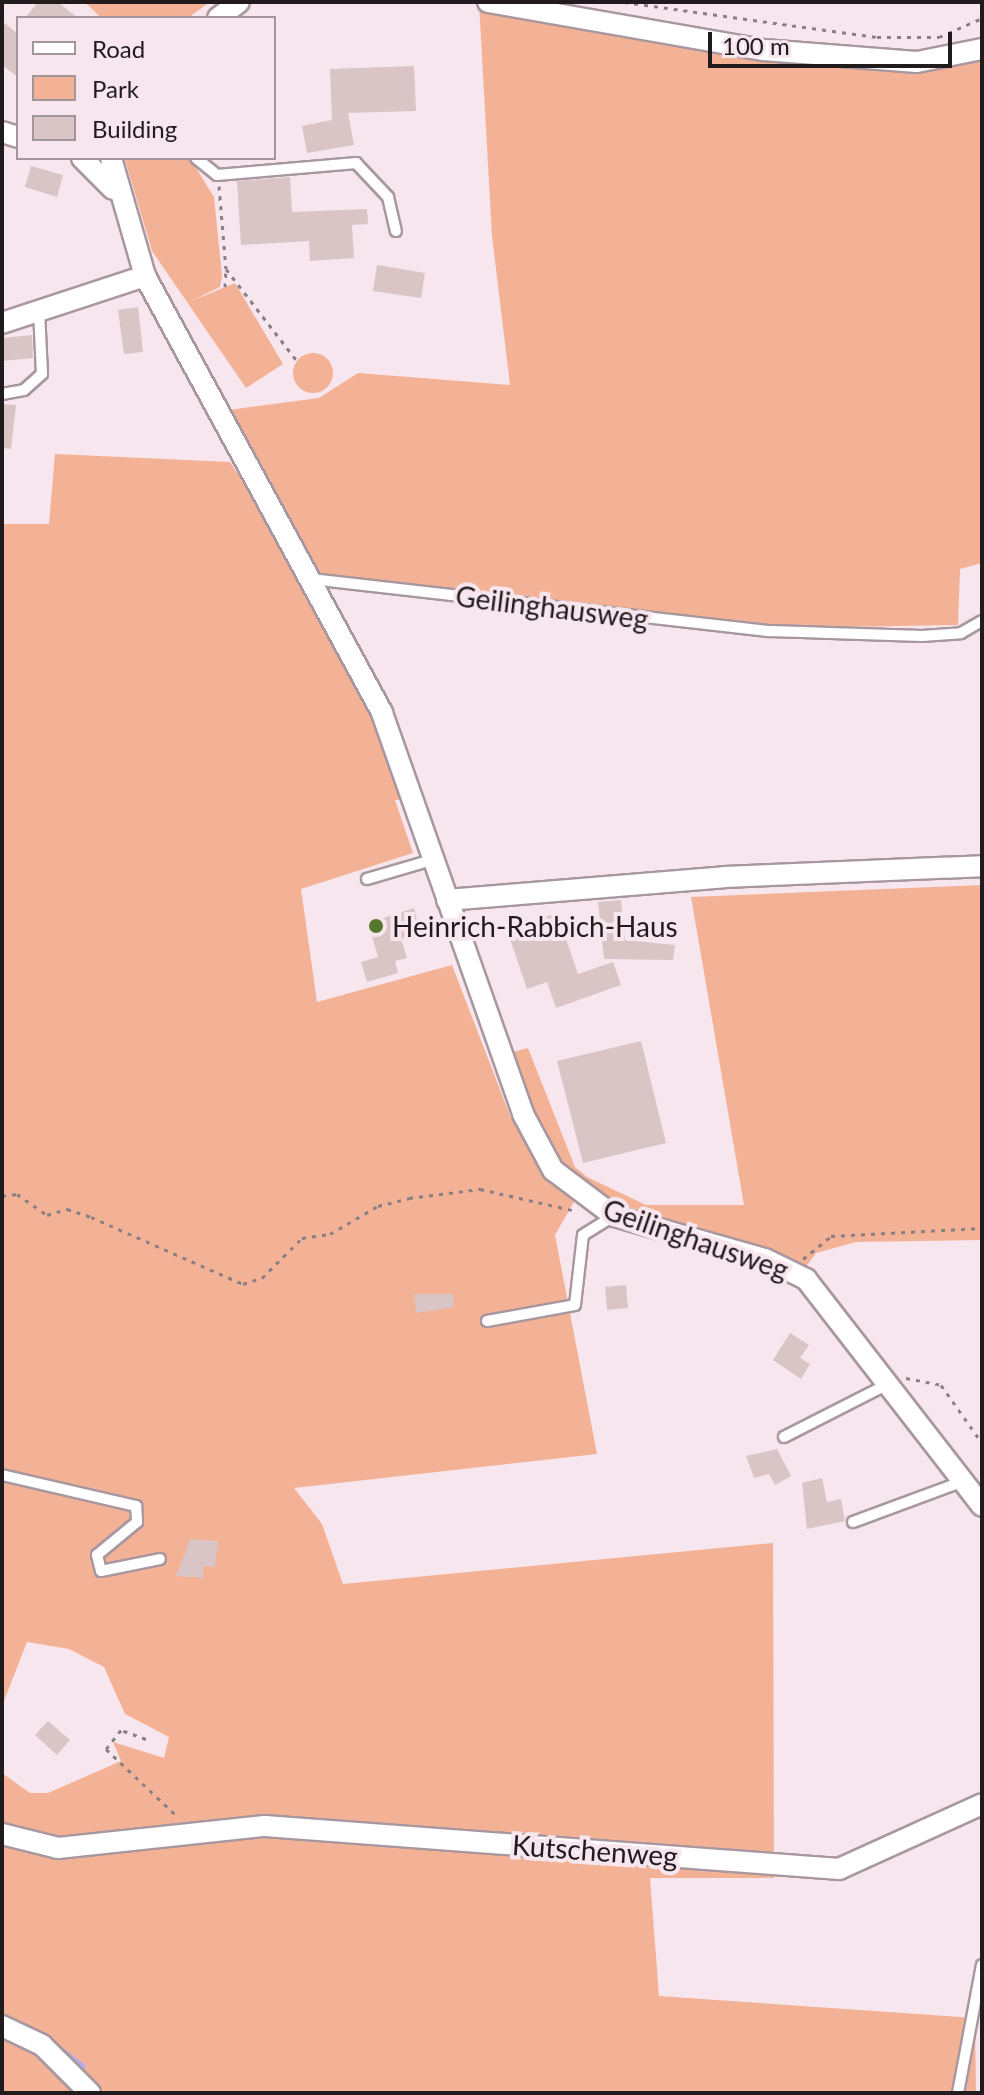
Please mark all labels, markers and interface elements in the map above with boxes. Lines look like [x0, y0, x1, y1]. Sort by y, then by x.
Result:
legend [16, 16, 276, 160]
scale bar [712, 16, 956, 66]
text: 100 m [722, 31, 790, 60]
text: Road [92, 34, 145, 63]
text: Park [92, 74, 139, 103]
text: Building [92, 114, 177, 143]
street label: Geilinghausweg [454, 579, 650, 635]
place label: Heinrich-Rabbich-Haus [392, 909, 678, 943]
marker: Heinrich-Rabbich-Haus [367, 917, 385, 935]
street label: Geilinghausweg [599, 1192, 793, 1286]
street label: Kutschenweg [511, 1827, 679, 1873]

